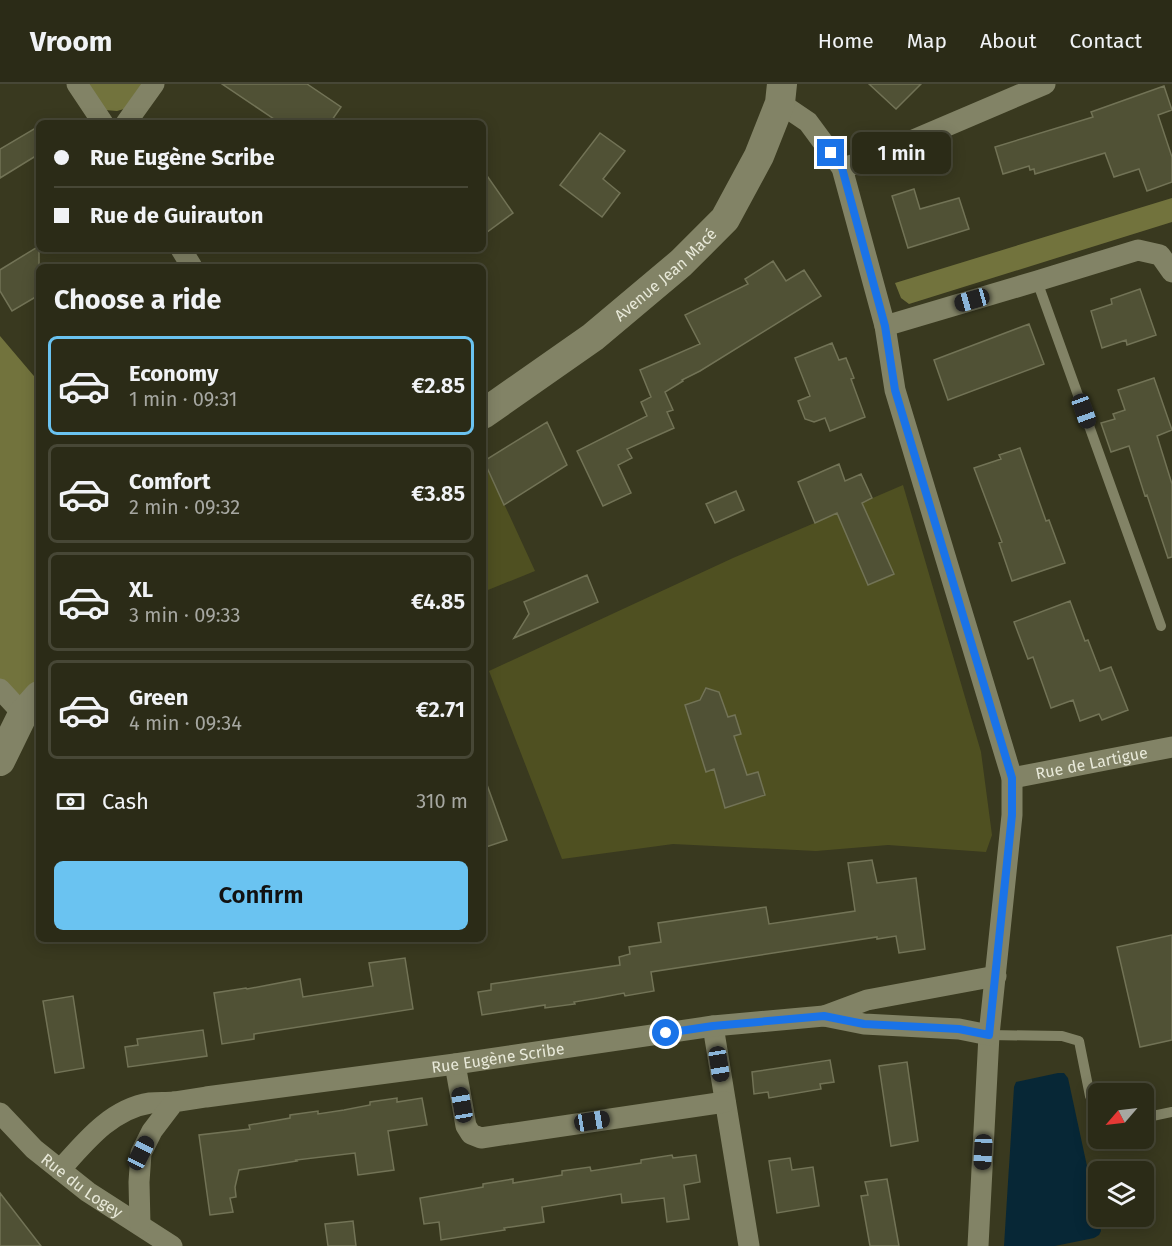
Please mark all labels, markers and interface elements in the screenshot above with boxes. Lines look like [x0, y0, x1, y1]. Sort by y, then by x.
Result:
text: Vroom [30, 25, 112, 58]
text: Home [818, 28, 874, 54]
text: Map [907, 28, 947, 54]
text: About [980, 28, 1037, 54]
text: Contact [1070, 28, 1142, 54]
callout: 1 min [852, 132, 951, 174]
route end [817, 139, 844, 166]
text: 1 min [877, 141, 926, 165]
text: Rue Eugène Scribe [90, 144, 275, 171]
text: Rue de Guirauton [90, 202, 263, 229]
street label: Avenue Jean Macé [610, 224, 720, 325]
text: Choose a ride [54, 284, 221, 316]
car [952, 286, 992, 314]
icon: car [57, 359, 111, 413]
text: Economy [129, 360, 218, 387]
text: €2.85 [412, 372, 465, 399]
text: 1 min · 09:31 [129, 387, 237, 411]
car [1069, 391, 1099, 431]
icon: car [57, 467, 111, 521]
text: Comfort [129, 468, 210, 495]
text: €3.85 [411, 480, 465, 507]
text: 2 min · 09:32 [129, 495, 240, 519]
icon: car [57, 575, 111, 629]
text: XL [129, 576, 153, 603]
text: €4.85 [411, 588, 465, 615]
text: 3 min · 09:33 [129, 603, 241, 627]
icon: car [57, 683, 111, 737]
text: Green [129, 684, 188, 711]
text: €2.71 [416, 696, 465, 723]
text: 4 min · 09:34 [129, 711, 242, 735]
street label: Rue de Lartigue [1034, 742, 1149, 783]
icon: cash [54, 785, 87, 818]
text: Cash [102, 788, 149, 815]
text: 310 m [416, 789, 468, 813]
button: Confirm [54, 861, 468, 930]
route start [652, 1019, 679, 1046]
street label: Rue Eugène Scribe [430, 1039, 566, 1077]
car [707, 1045, 731, 1083]
north arrow [1088, 1083, 1154, 1149]
map controls [1088, 1083, 1154, 1227]
car [450, 1086, 474, 1124]
car [573, 1109, 611, 1133]
car [125, 1133, 157, 1173]
car [973, 1134, 993, 1170]
street label: Rue du Logey [38, 1149, 127, 1222]
button: layers [1088, 1161, 1154, 1227]

